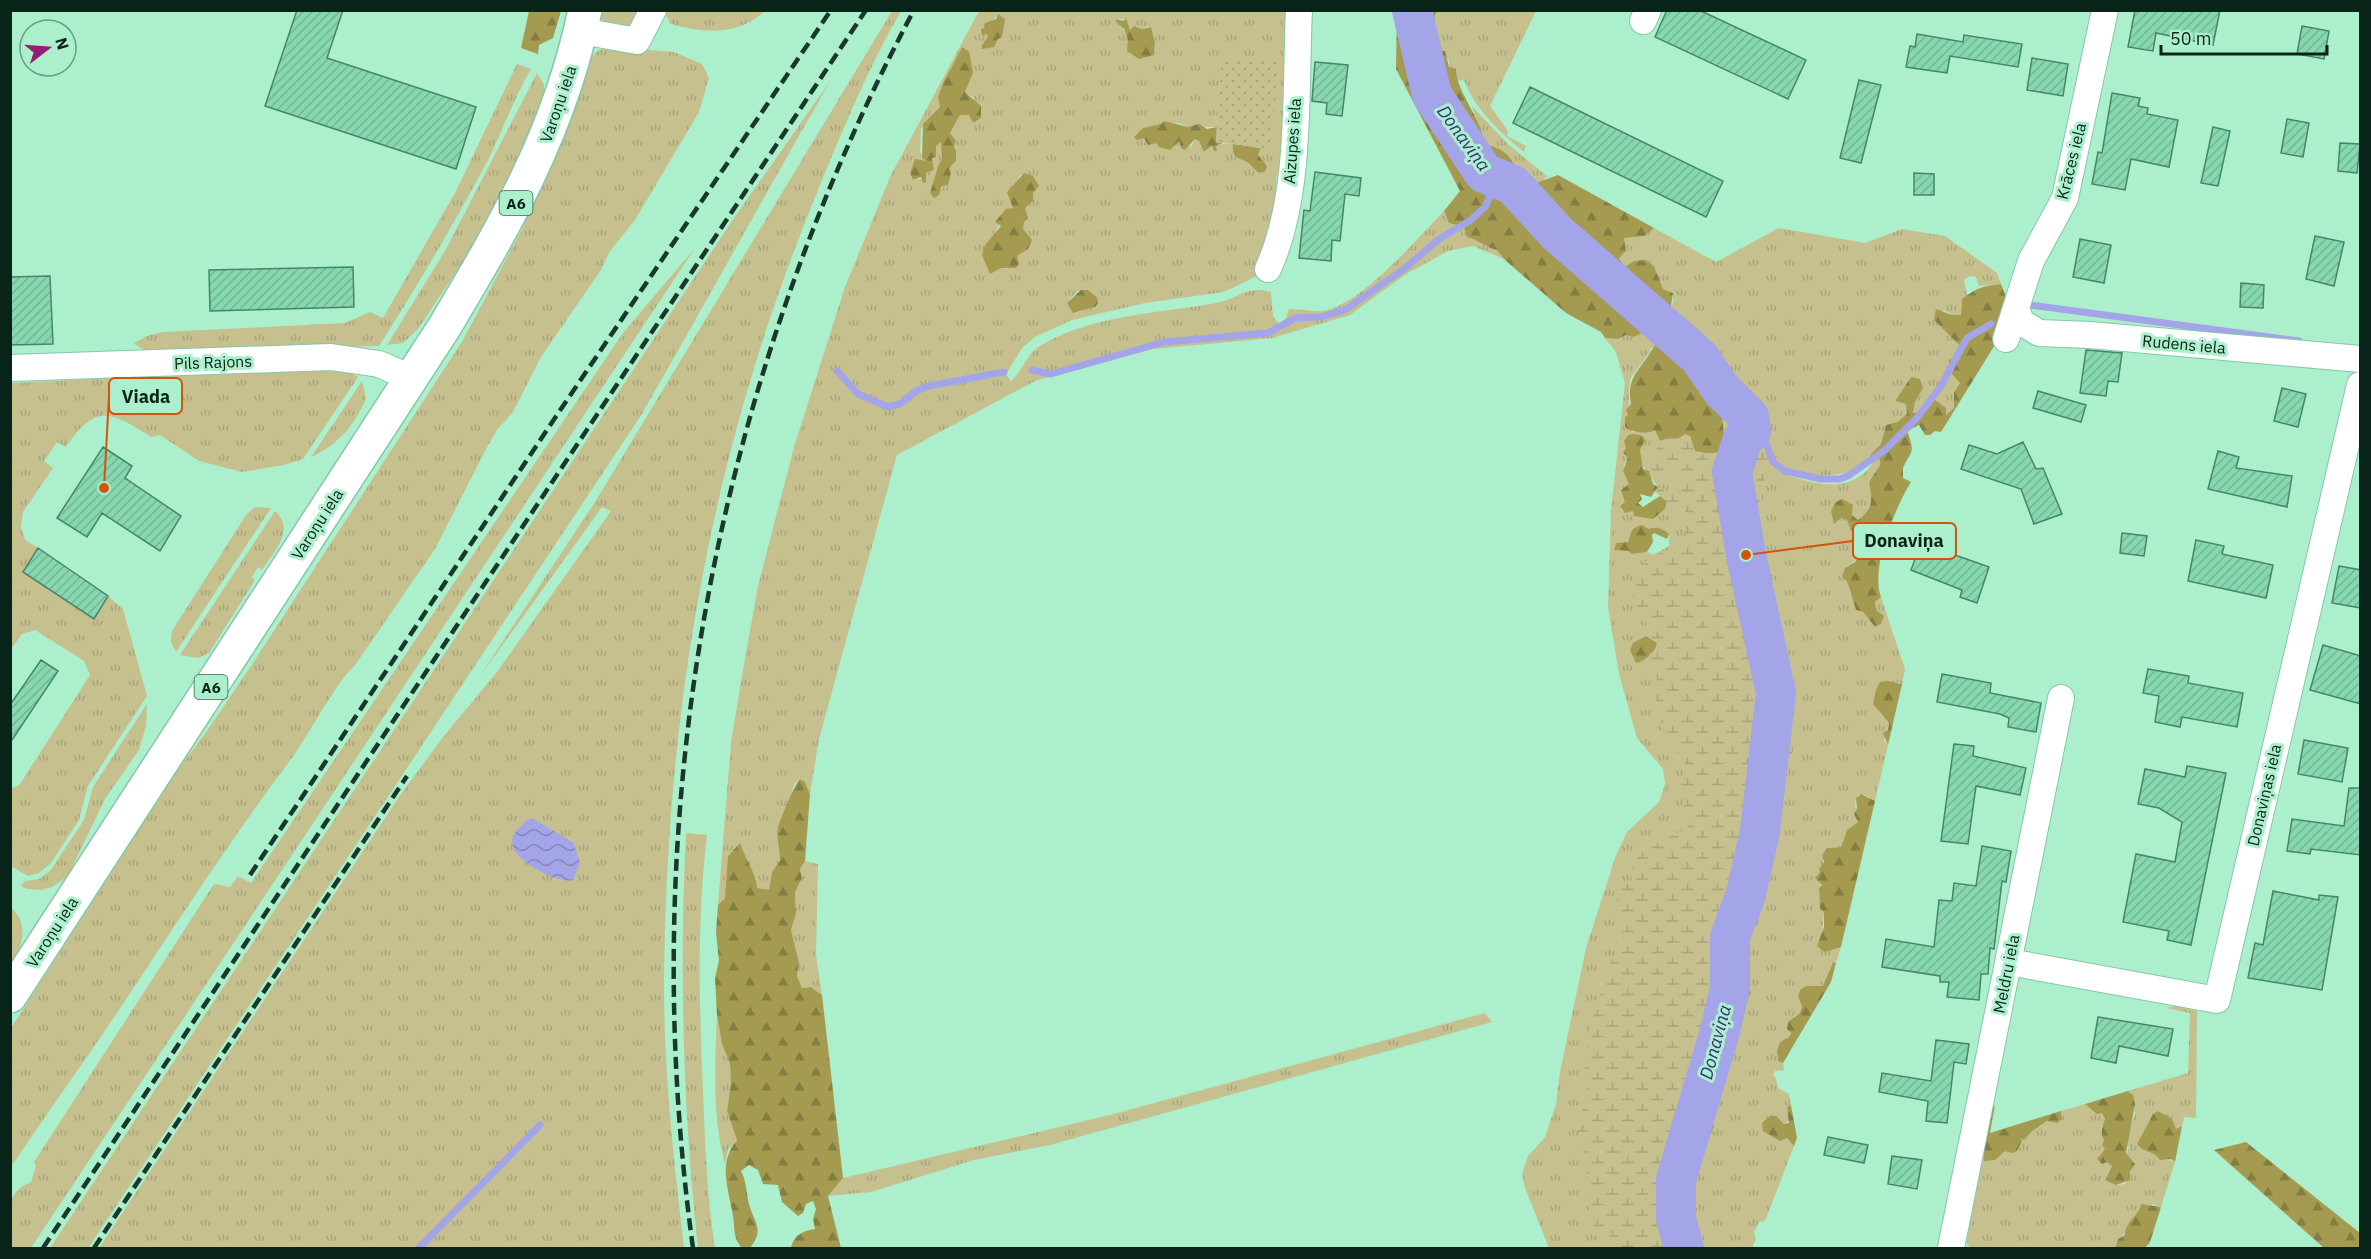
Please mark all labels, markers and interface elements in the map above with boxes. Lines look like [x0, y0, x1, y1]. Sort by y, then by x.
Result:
north arrow [18, 18, 78, 78]
scale bar [2161, 18, 2328, 56]
text: 50 m [2170, 27, 2212, 50]
text: N [51, 35, 74, 52]
street label: Varoņu iela [535, 62, 582, 145]
street label: Aizupes iela [1279, 97, 1305, 185]
water label: Donaviņa [1432, 100, 1496, 176]
street label: Krāces iela [2052, 120, 2090, 201]
road number: A6 [500, 191, 532, 215]
street label: Rudens iela [2141, 330, 2227, 358]
street label: Pils Rajons [174, 351, 252, 373]
callout: Viada [109, 378, 182, 414]
text: Viada [122, 385, 170, 408]
street label: Varoņu iela [287, 485, 348, 564]
callout: Donaviņa [1853, 523, 1956, 559]
text: Donaviņa [1864, 529, 1944, 552]
road number: A6 [194, 675, 228, 699]
street label: Donaviņas iela [2243, 742, 2287, 848]
street label: Varoņu iela [22, 893, 83, 972]
street label: Meldru iela [1989, 932, 2024, 1015]
water label: Donaviņa [1694, 1002, 1736, 1082]

